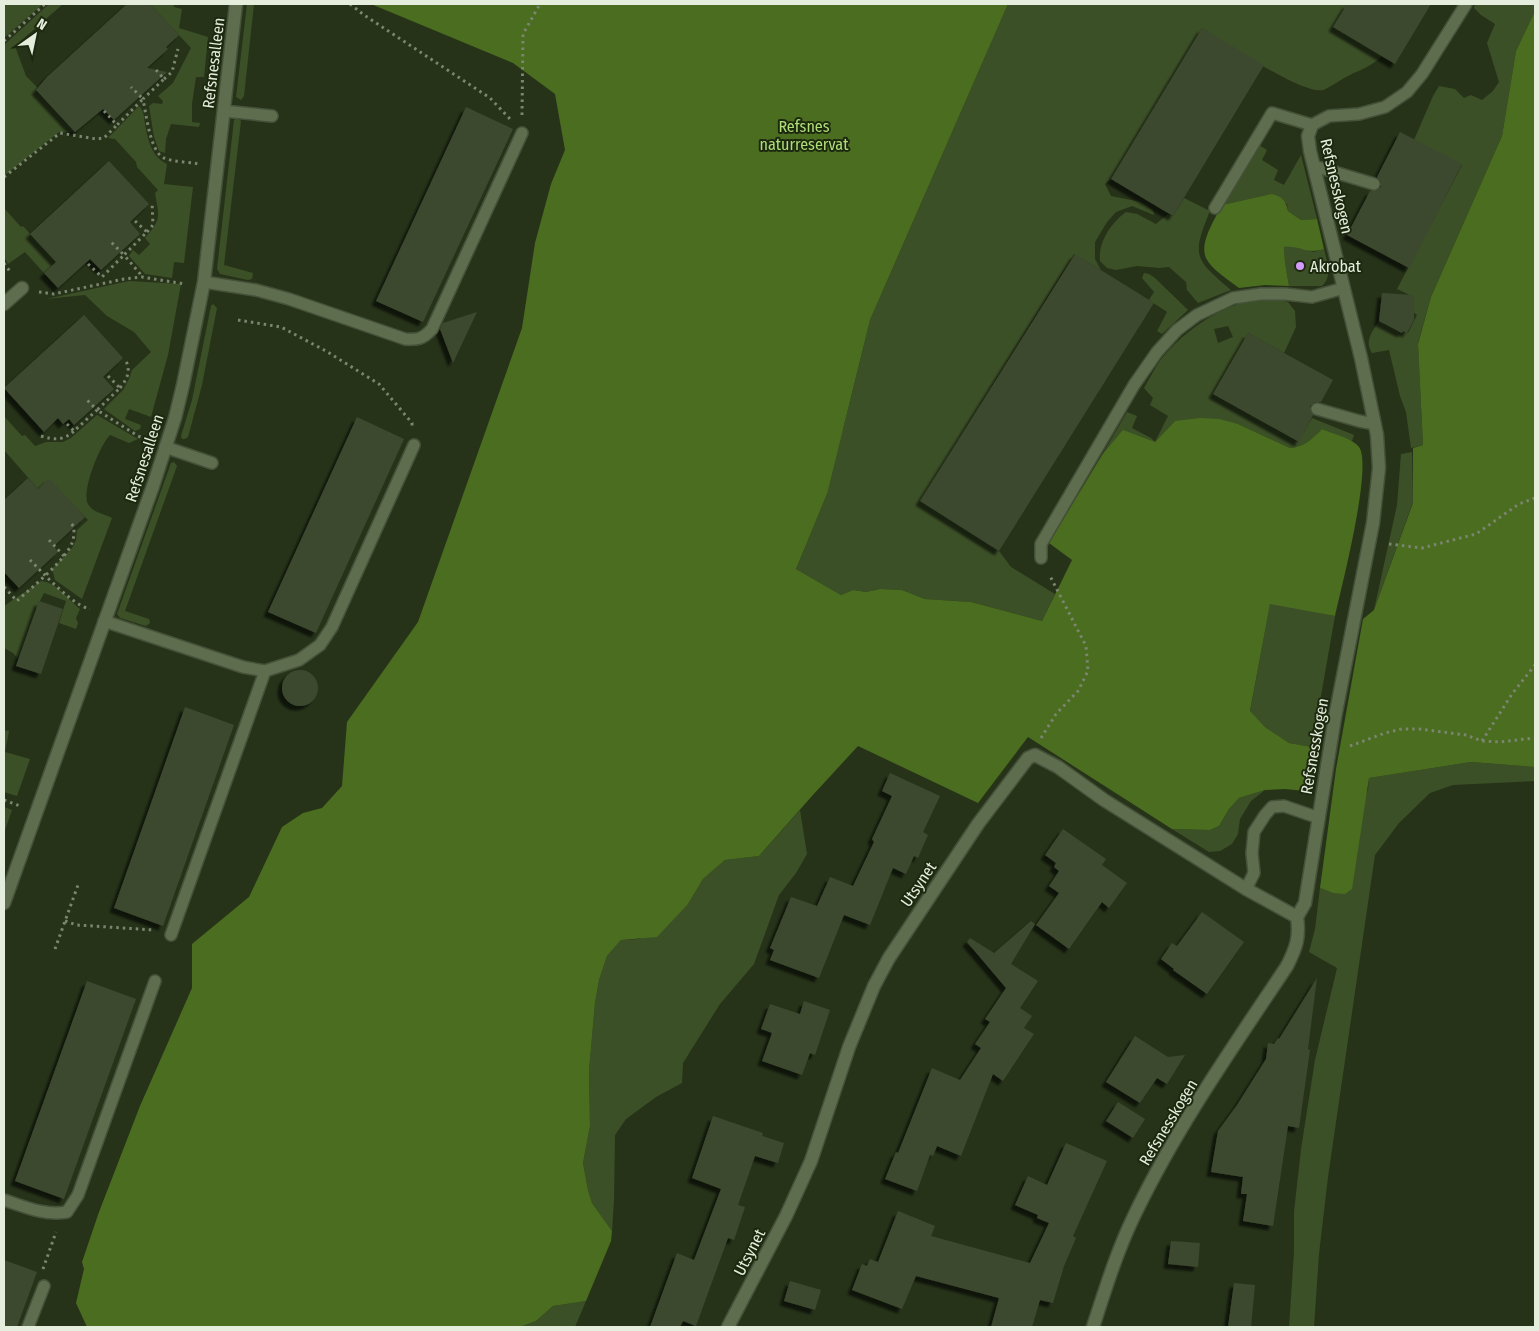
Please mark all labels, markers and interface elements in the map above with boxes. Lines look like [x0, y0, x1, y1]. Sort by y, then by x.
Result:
north arrow [10, 10, 60, 60]
text: N [34, 15, 50, 34]
street label: Refsnesalleen [198, 17, 228, 110]
park label: Refsnes naturreservat [760, 117, 849, 154]
street label: Refsnesskogen [1316, 137, 1357, 236]
place label: Akrobat [1310, 257, 1362, 276]
marker: Akrobat [1294, 260, 1306, 272]
street label: Refsnesalleen [121, 412, 168, 505]
street label: Refsnesskogen [1297, 697, 1332, 796]
street label: Utsynet [897, 858, 941, 910]
street label: Refsnesskogen [1135, 1076, 1202, 1169]
street label: Utsynet [730, 1225, 770, 1279]

